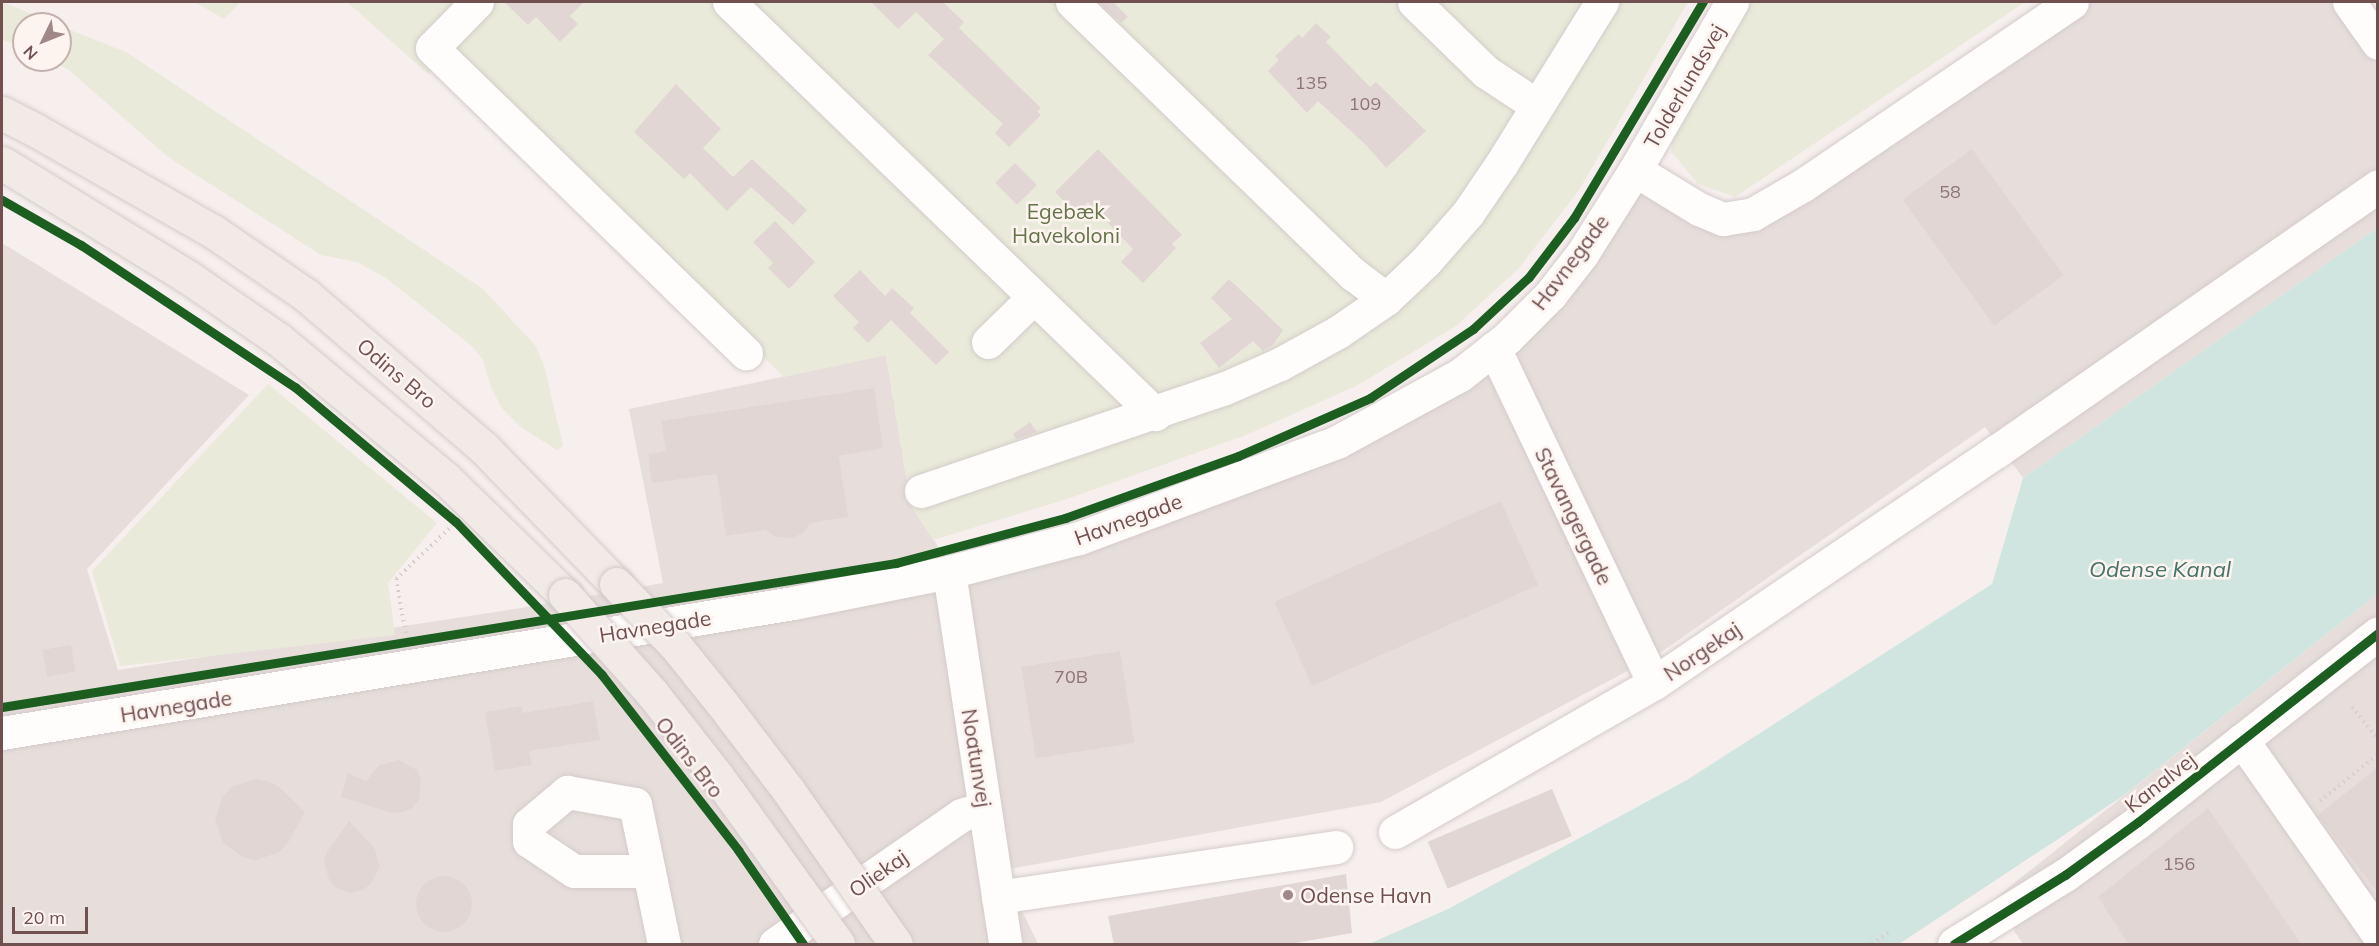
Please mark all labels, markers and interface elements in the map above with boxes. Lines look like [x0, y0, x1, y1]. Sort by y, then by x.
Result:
north arrow [12, 12, 72, 72]
street label: Tolderlundsvej [1638, 19, 1730, 153]
text: N [19, 42, 42, 64]
house number: 135 [1295, 72, 1327, 94]
house number: 109 [1349, 93, 1381, 115]
house number: 58 [1939, 181, 1961, 203]
park label: Egebæk Havekoloni [1012, 198, 1120, 248]
street label: Havnegade [1526, 209, 1614, 315]
street label: Odins Bro [352, 333, 442, 413]
street label: Stavangergade [1530, 443, 1618, 589]
street label: Havnegade [1071, 488, 1185, 550]
water label: Odense Kanal [2089, 557, 2231, 583]
street label: Havnegade [597, 605, 713, 647]
street label: Norgekaj [1659, 616, 1745, 686]
house number: 70B [1054, 666, 1088, 688]
street label: Havnegade [118, 685, 234, 727]
street label: Noatunvej [957, 707, 997, 809]
street label: Odins Bro [651, 712, 729, 802]
street label: Kanalvej [2119, 746, 2201, 818]
street label: Oliekaj [844, 844, 912, 902]
house number: 156 [2163, 853, 2195, 875]
place label: Odense Havn [1300, 882, 1432, 908]
marker: Odense Havn [1281, 888, 1295, 902]
scale bar [15, 895, 92, 933]
text: 20 m [23, 906, 65, 929]

